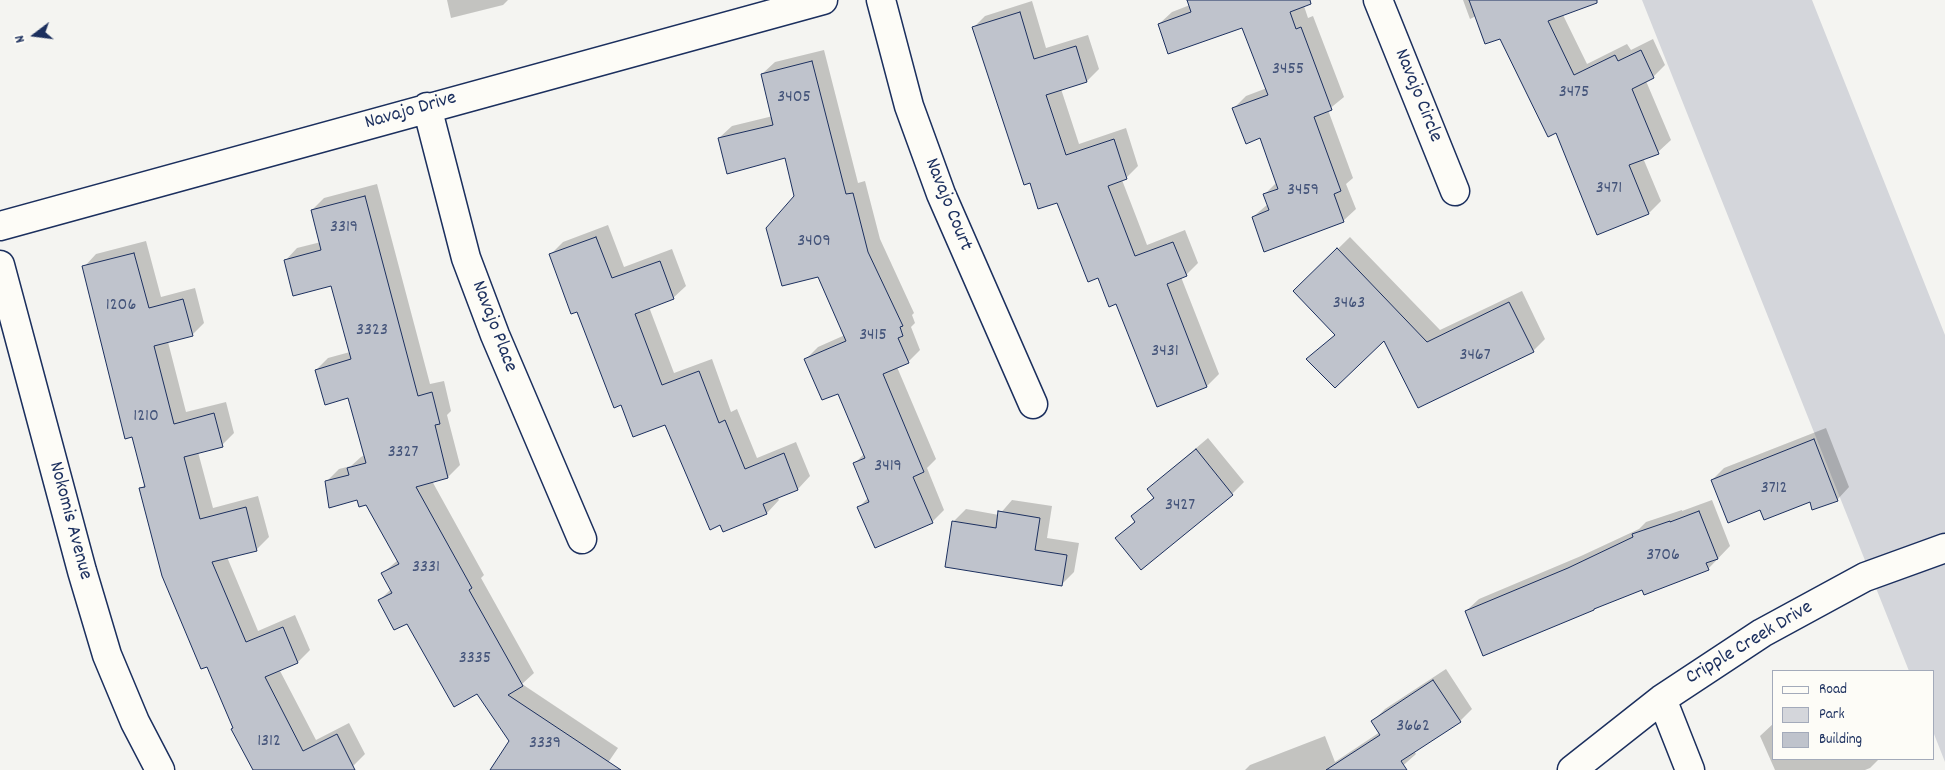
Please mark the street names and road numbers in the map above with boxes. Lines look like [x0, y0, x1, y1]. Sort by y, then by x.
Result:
street label: Navajo Circle [1387, 46, 1447, 146]
street label: Navajo Drive [362, 87, 460, 137]
street label: Navajo Court [918, 155, 976, 255]
street label: Navajo Place [465, 278, 521, 376]
street label: Nokomis Avenue [42, 459, 96, 583]
street label: Cripple Creek Drive [1682, 597, 1818, 691]

